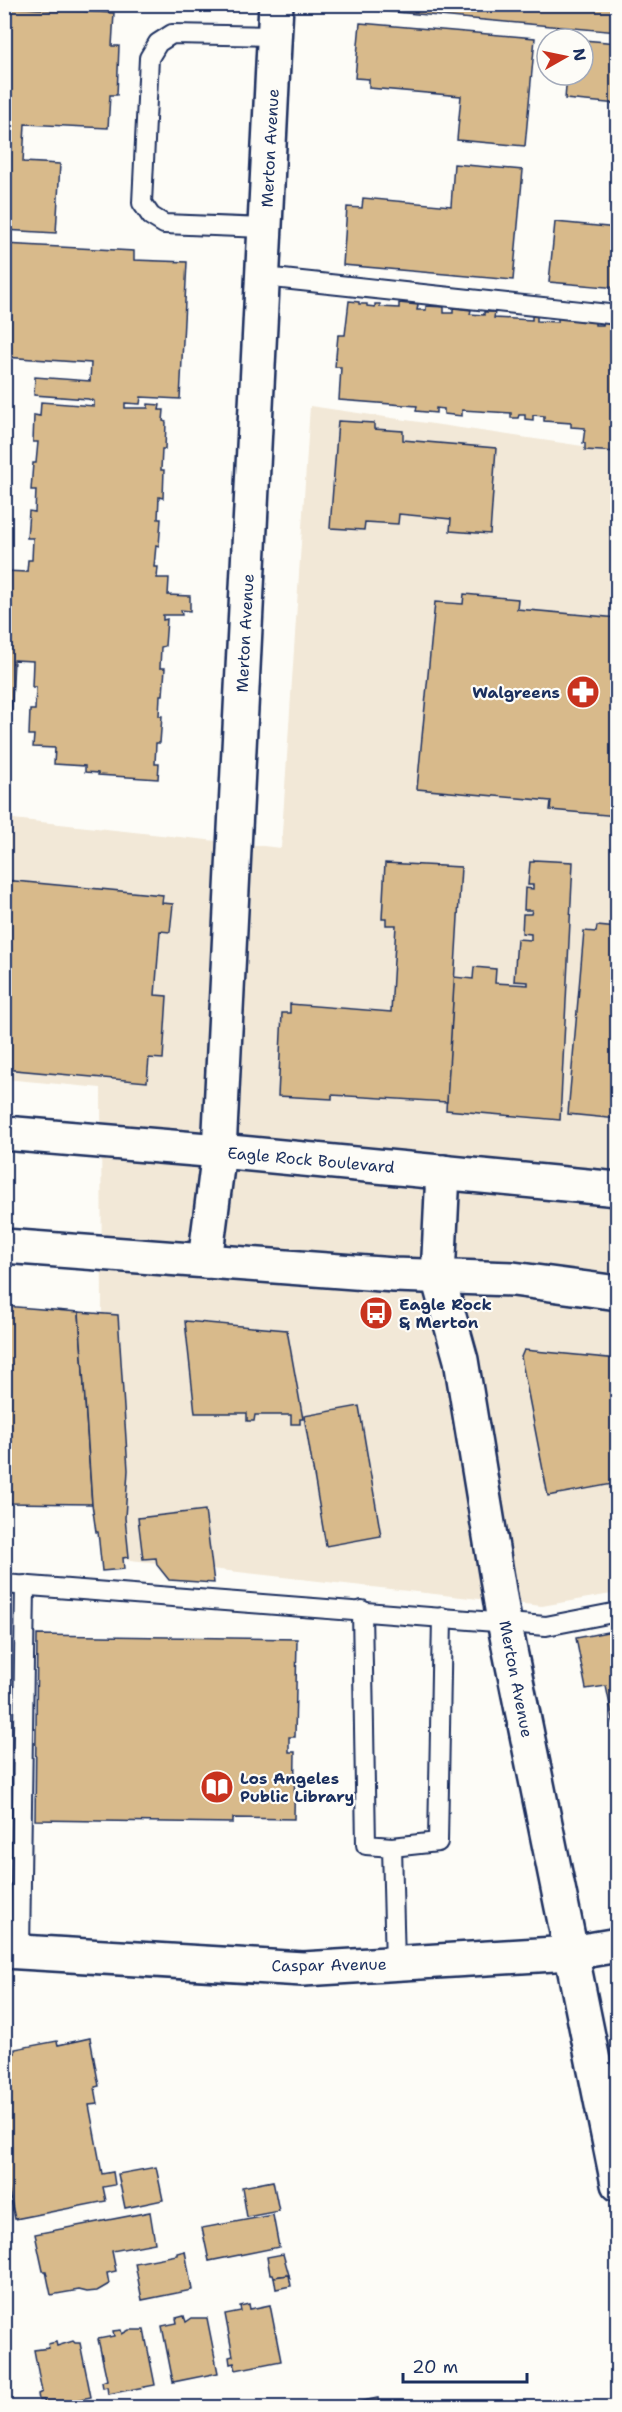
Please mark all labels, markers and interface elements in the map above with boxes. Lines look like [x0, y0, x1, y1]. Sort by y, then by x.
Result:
north arrow [535, 27, 595, 87]
text: N [568, 47, 591, 63]
street label: Merton Avenue [256, 88, 284, 208]
street label: Merton Avenue [231, 573, 259, 693]
pharmacy icon: Walgreens [565, 674, 601, 710]
place label: Walgreens [472, 682, 560, 703]
street label: Eagle Rock Boulevard [226, 1142, 396, 1178]
place label: Eagle Rock & Merton [399, 1294, 492, 1333]
bus stop icon: Eagle Rock & Merton [358, 1295, 394, 1331]
street label: Merton Avenue [494, 1619, 538, 1739]
place label: Los Angeles Public Library [240, 1768, 354, 1807]
library icon: Los Angeles Public Library [199, 1769, 235, 1805]
street label: Caspar Avenue [271, 1953, 387, 1977]
scale bar [403, 2346, 528, 2384]
text: 20 m [412, 2355, 458, 2379]

